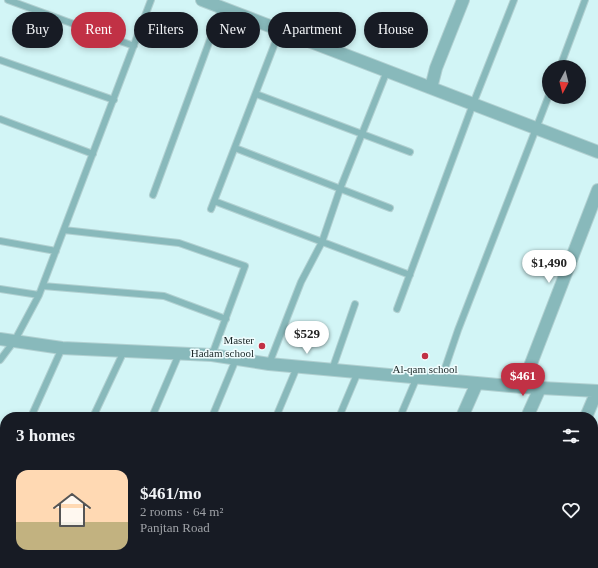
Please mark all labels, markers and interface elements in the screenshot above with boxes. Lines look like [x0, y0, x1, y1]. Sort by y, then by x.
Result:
chip: Buy [12, 12, 63, 48]
chip: Rent [71, 12, 126, 48]
chip: Filters [134, 12, 198, 48]
chip: New [206, 12, 260, 48]
chip: Apartment [268, 12, 356, 48]
chip: House [364, 12, 428, 48]
north arrow [542, 60, 586, 104]
map controls [542, 60, 586, 104]
pin: $1,490 [516, 250, 582, 284]
text: $1,490 [531, 255, 567, 270]
pin: $529 [283, 321, 331, 355]
text: $529 [294, 326, 320, 341]
place label: Master Hadam school [191, 334, 254, 359]
marker: Master Hadam school [257, 341, 267, 351]
marker: Al-qam school [420, 351, 430, 361]
place label: Al-qam school [392, 363, 458, 375]
pin: $461 [499, 363, 547, 397]
text: $461 [510, 368, 536, 383]
icon: filters [560, 425, 582, 447]
text: 3 homes [16, 426, 75, 445]
text: $461/mo [140, 484, 201, 503]
icon: home [48, 486, 96, 534]
icon: heart [560, 499, 582, 521]
text: 2 rooms · 64 m² [140, 504, 223, 519]
text: Panjtan Road [140, 520, 210, 535]

